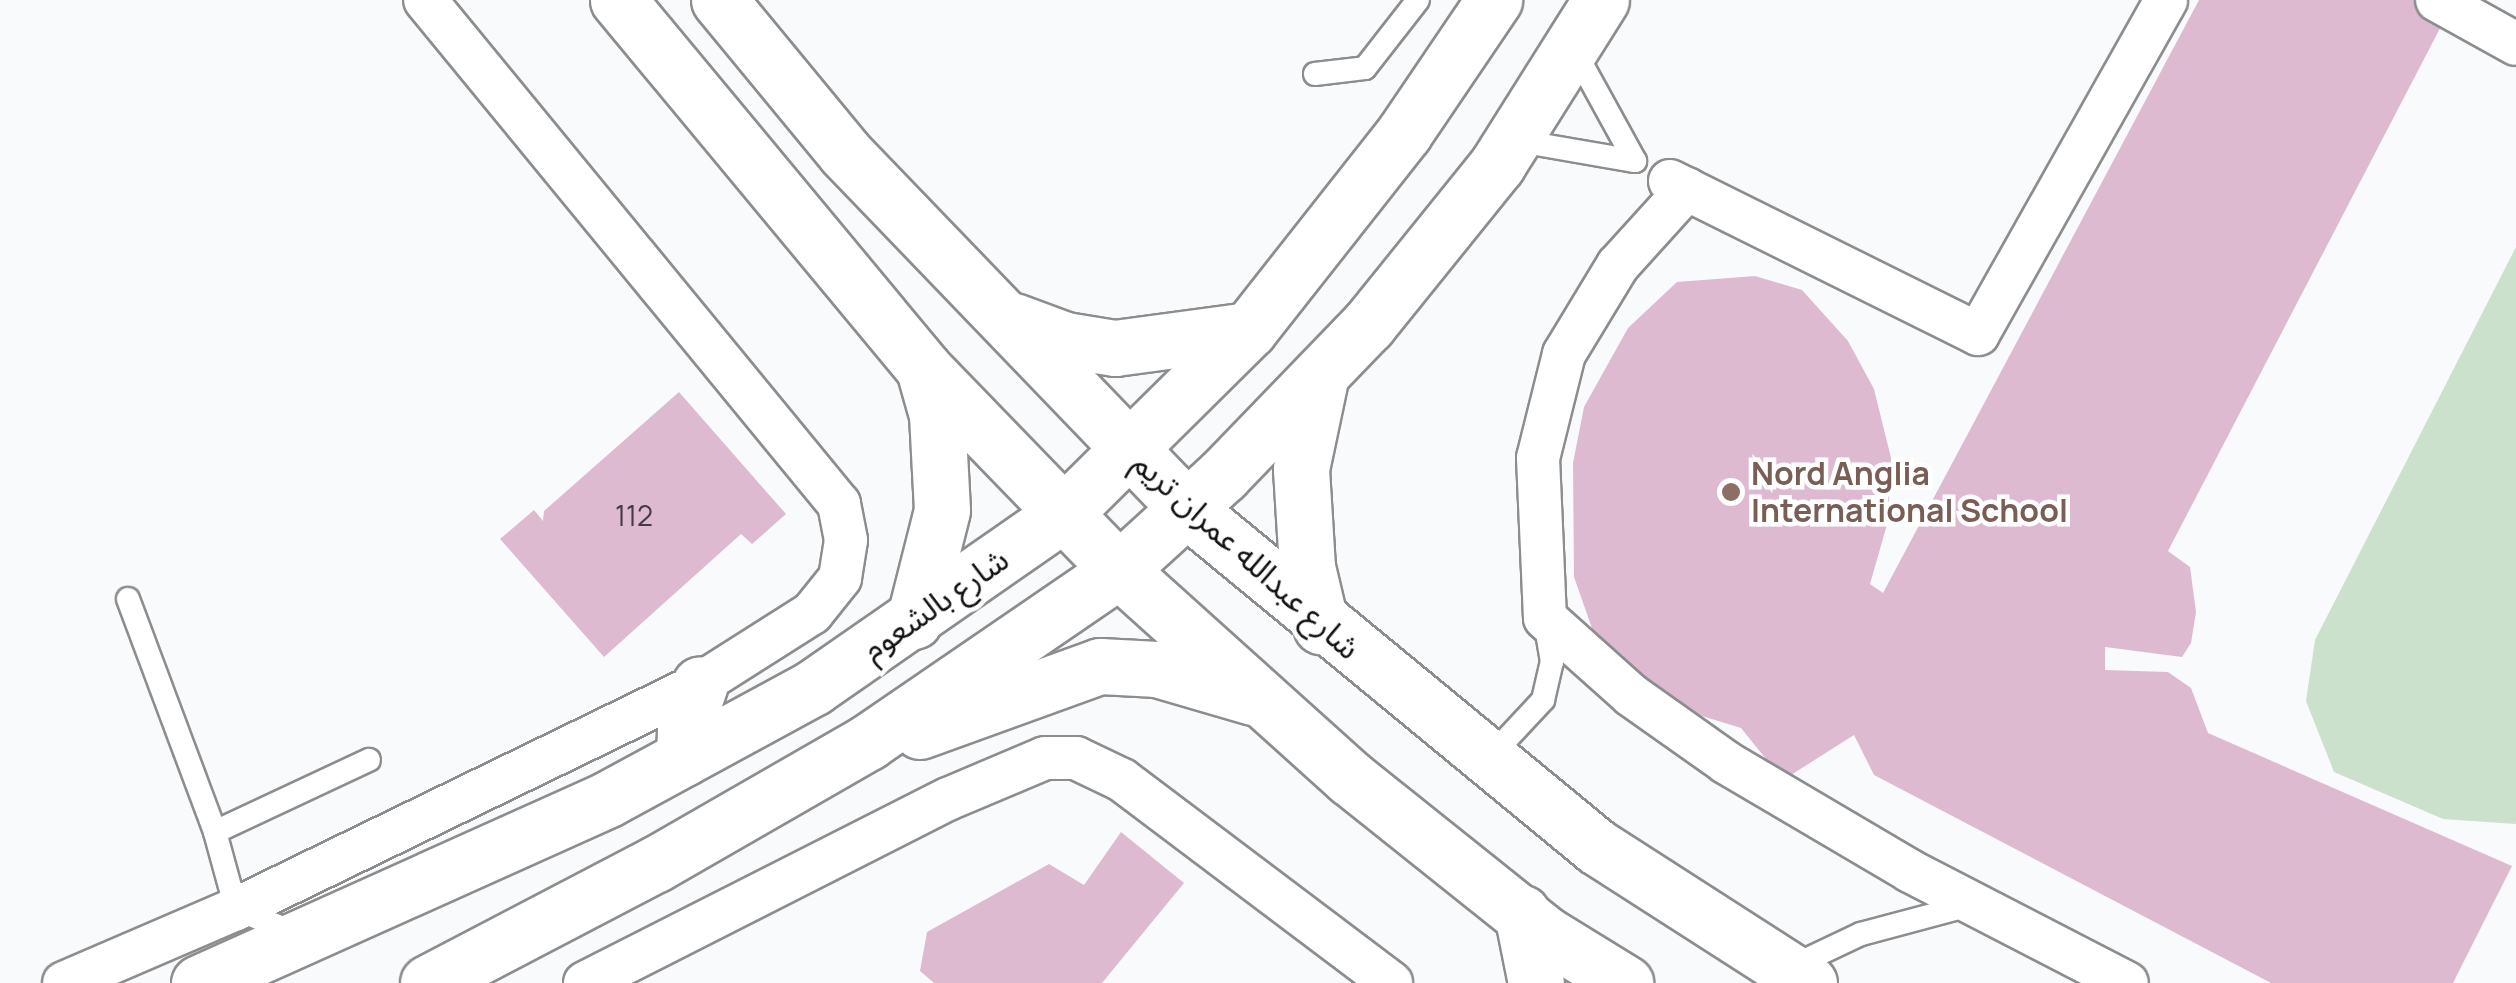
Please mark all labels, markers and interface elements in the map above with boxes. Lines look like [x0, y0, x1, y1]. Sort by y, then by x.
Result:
street label: شارع عبدالله عمران تريم [1126, 443, 1368, 667]
place label: Nord Anglia International School [1751, 455, 2068, 530]
marker: Nord Anglia International School [1720, 481, 1742, 503]
house number: 112 [615, 498, 653, 532]
street label: شارع بالشعوم [855, 540, 1015, 668]

